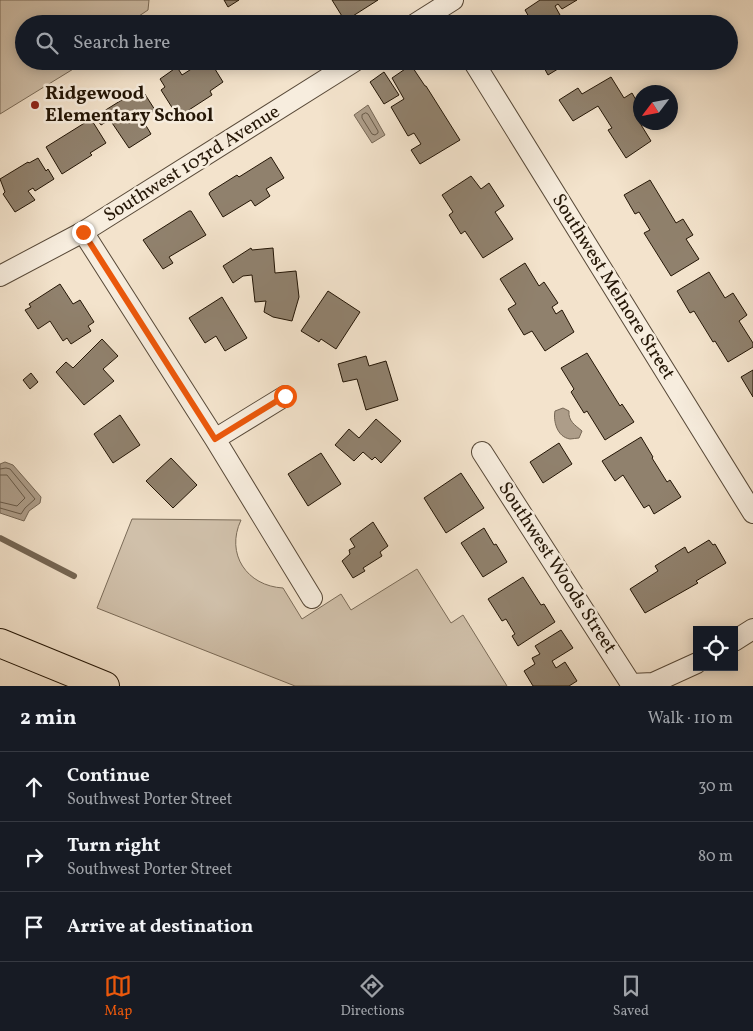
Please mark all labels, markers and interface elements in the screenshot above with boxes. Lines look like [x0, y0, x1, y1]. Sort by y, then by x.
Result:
search box [15, 15, 738, 70]
icon: search [33, 29, 61, 57]
text: Search here [73, 30, 170, 56]
place label: Ridgewood Elementary School [45, 81, 213, 129]
north arrow [633, 85, 678, 130]
marker: Ridgewood Elementary School [29, 99, 41, 111]
street label: Southwest 103rd Avenue [99, 99, 285, 229]
street label: Southwest Melnore Street [545, 189, 681, 385]
route end [72, 221, 95, 244]
route start [274, 385, 297, 408]
street label: Southwest Woods Street [492, 477, 623, 659]
map controls [693, 626, 738, 671]
button: locate [693, 626, 738, 671]
text: 2 min [20, 704, 77, 733]
text: Walk · 110 m [648, 708, 733, 730]
text: Continue [67, 763, 150, 789]
icon: ahead [20, 773, 48, 801]
text: 30 m [698, 776, 733, 798]
text: Southwest Porter Street [67, 789, 232, 811]
text: Turn right [67, 833, 160, 859]
icon: right [20, 843, 48, 871]
text: 80 m [698, 846, 733, 868]
text: Southwest Porter Street [67, 859, 232, 881]
icon: arrive [20, 913, 48, 941]
text: Arrive at destination [67, 914, 253, 940]
tab: Map [104, 972, 132, 1021]
tab: Directions [340, 972, 405, 1021]
tab: Saved [613, 972, 649, 1021]

